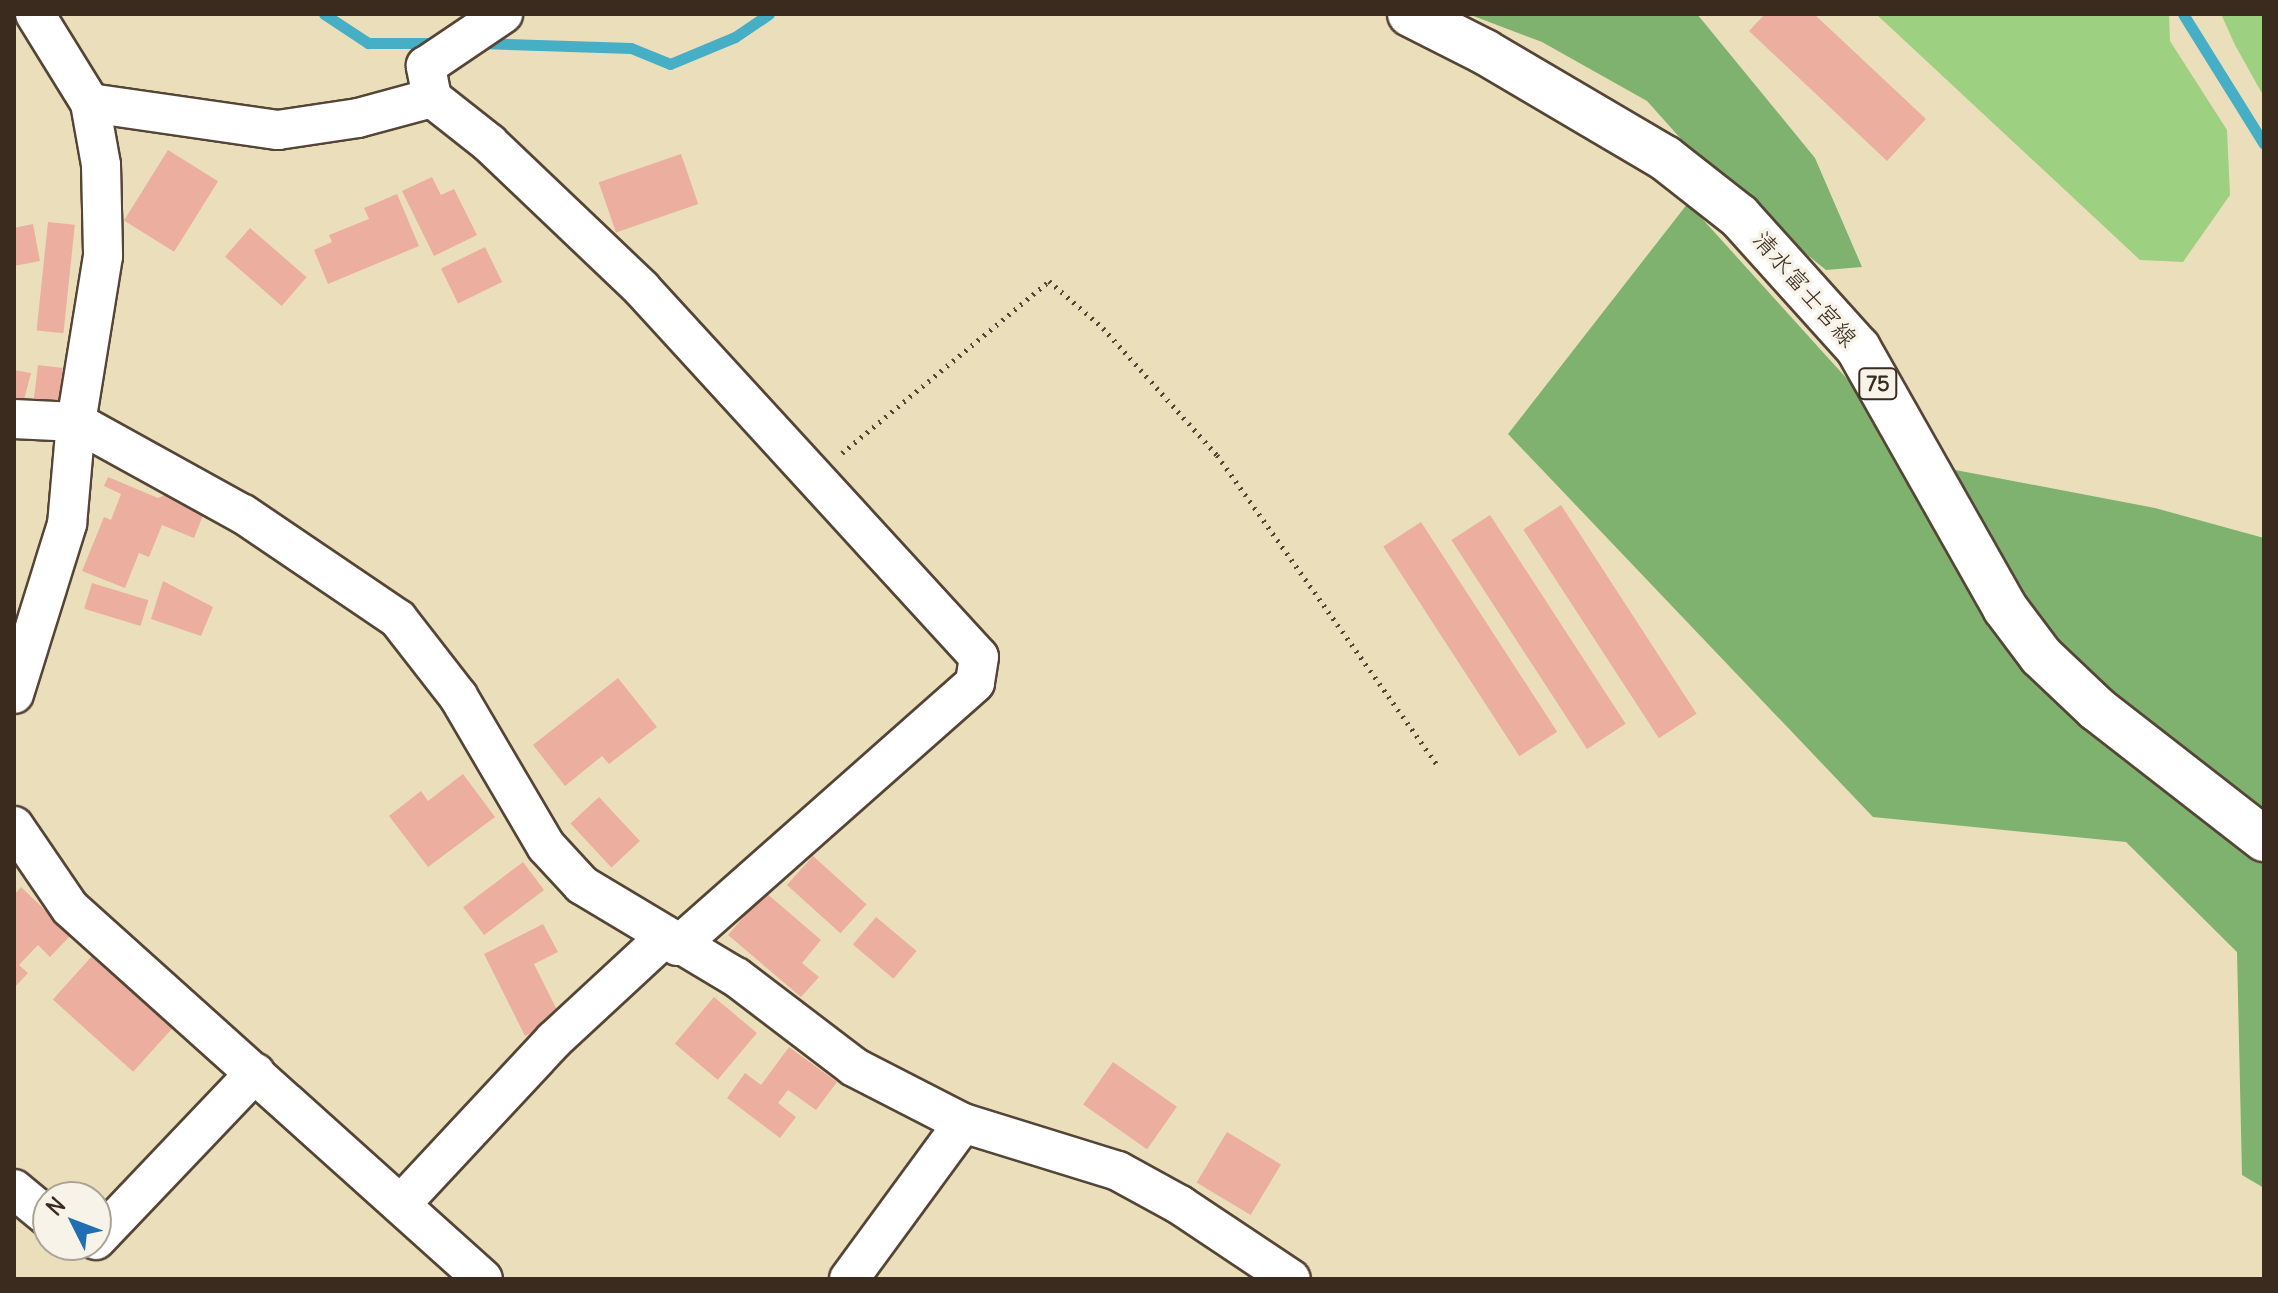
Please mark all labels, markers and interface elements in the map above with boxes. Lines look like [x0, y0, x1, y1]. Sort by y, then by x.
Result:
street label: 清水富士宮線 [1747, 225, 1863, 353]
road number: 75 [1858, 366, 1898, 402]
north arrow [32, 1181, 112, 1261]
text: N [40, 1191, 71, 1221]

